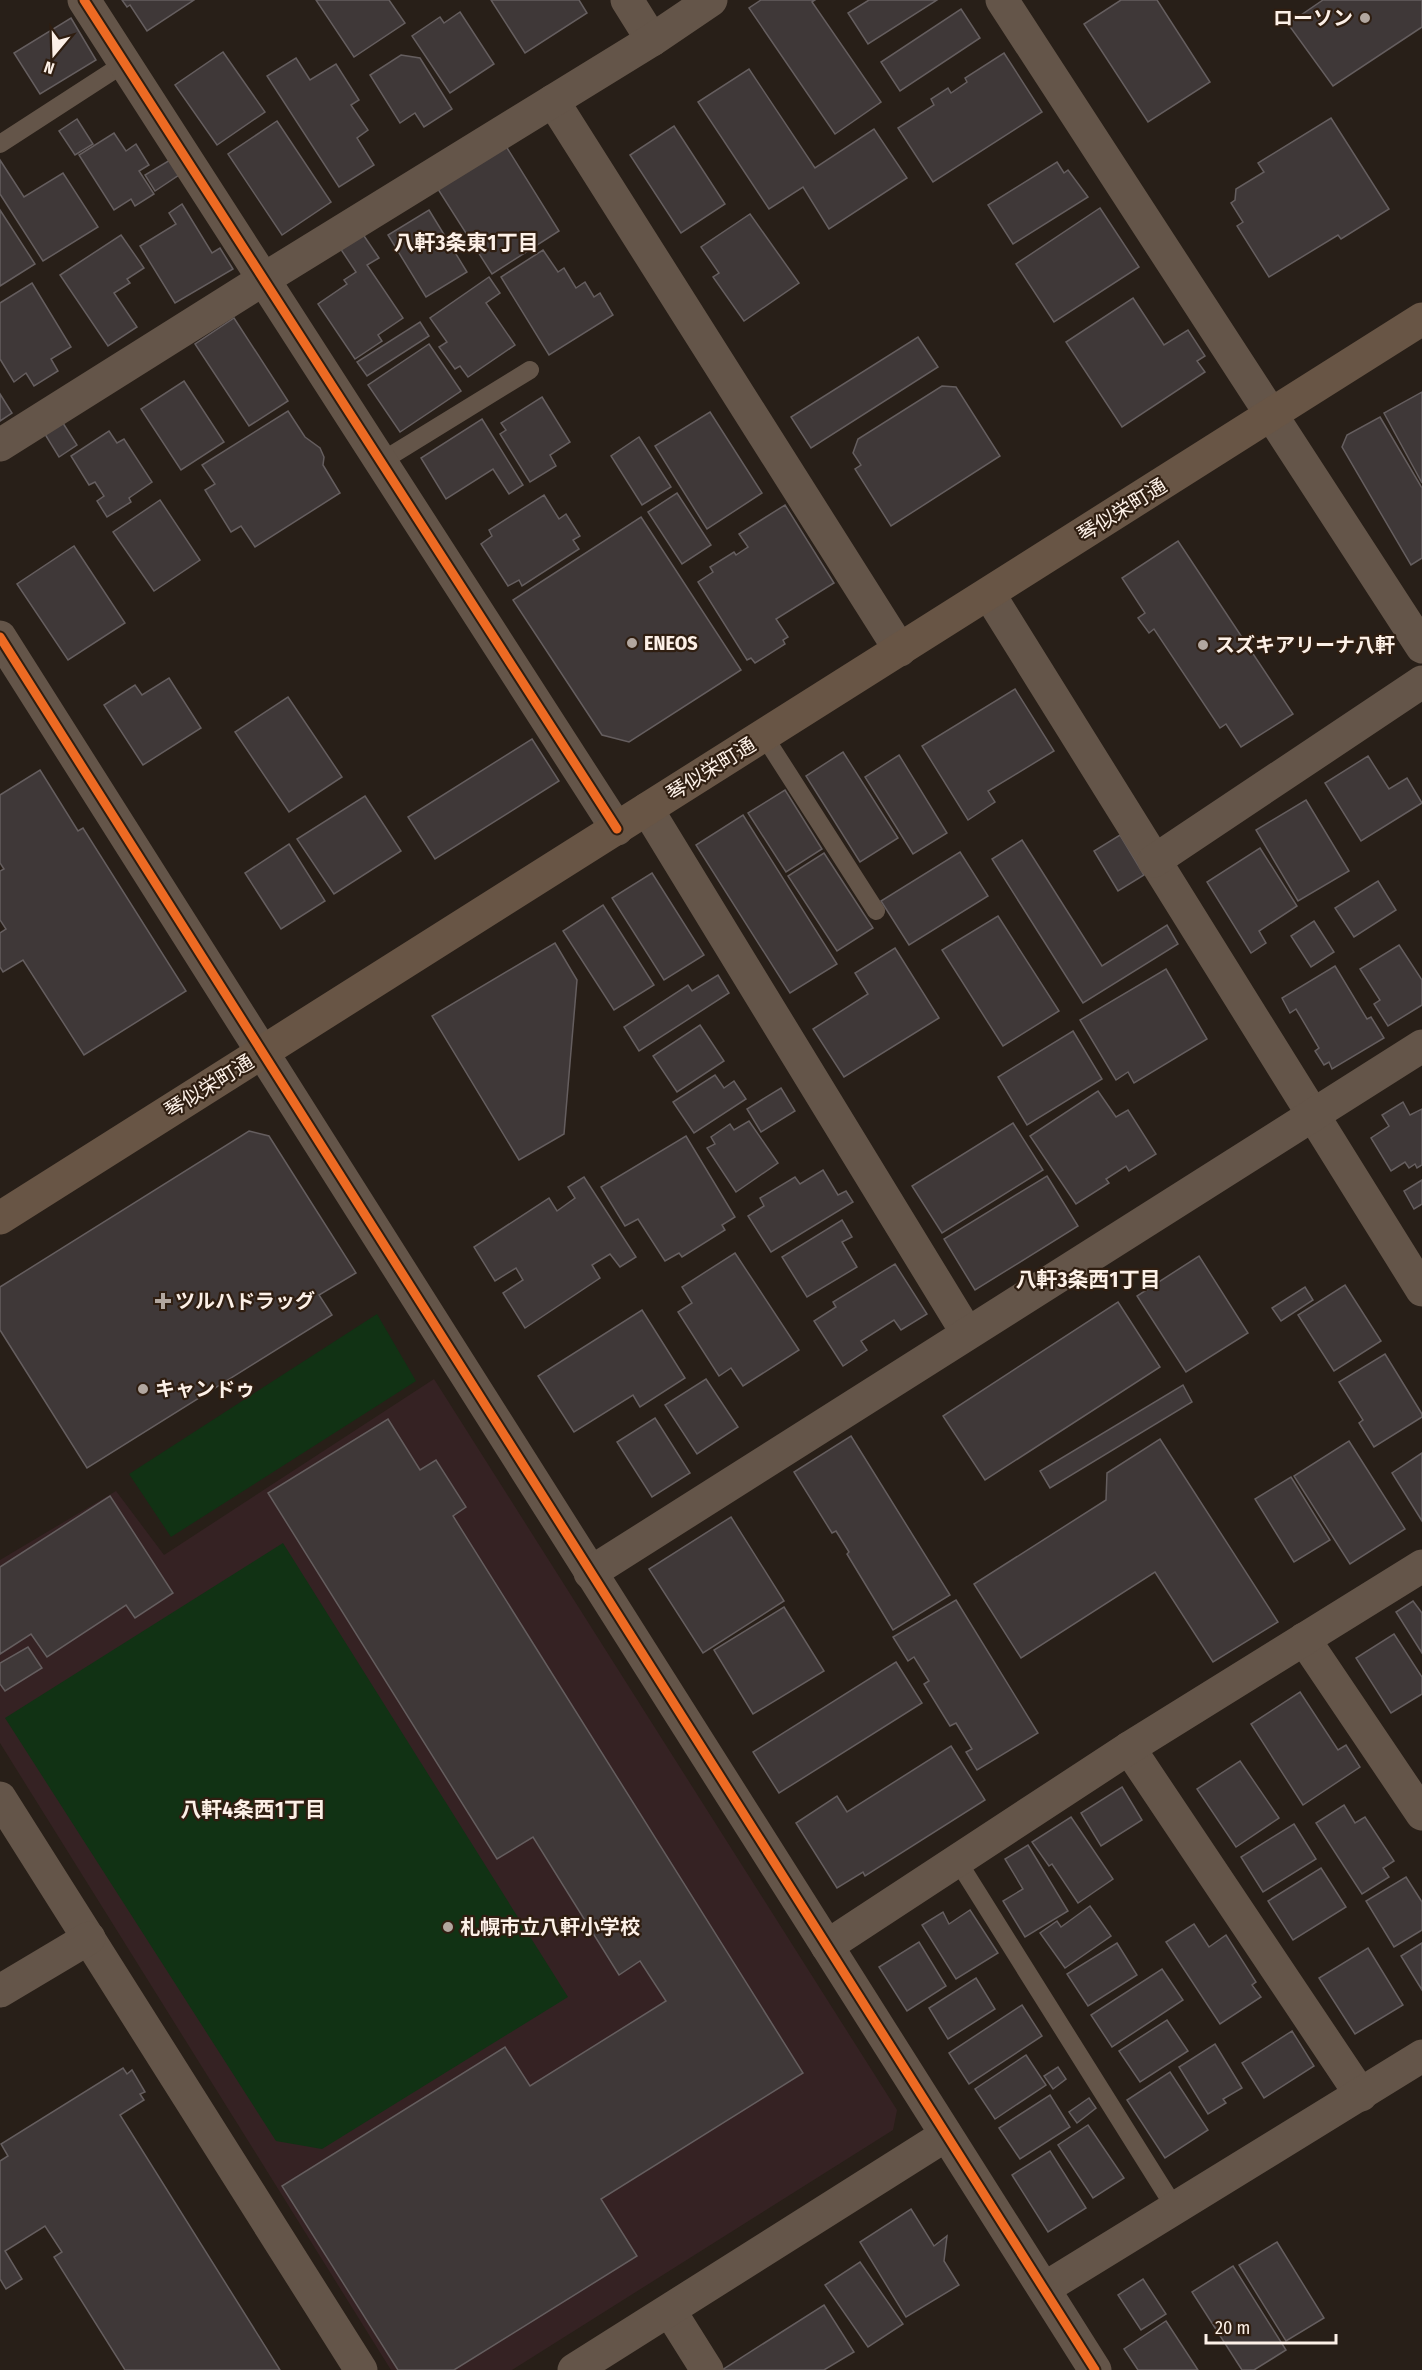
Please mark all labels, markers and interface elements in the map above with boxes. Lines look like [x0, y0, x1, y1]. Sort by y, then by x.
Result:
place label: ローソン [1273, 6, 1353, 30]
marker: ローソン [1358, 11, 1372, 25]
north arrow [24, 24, 84, 84]
text: N [42, 57, 57, 78]
district label: 八軒3条東1丁目 [394, 230, 538, 256]
street label: 琴似栄町通 [1073, 473, 1171, 547]
place label: ENEOS [644, 631, 698, 655]
place label: スズキアリーナ八軒 [1215, 633, 1395, 657]
marker: ENEOS [625, 636, 639, 650]
marker: スズキアリーナ八軒 [1196, 638, 1210, 652]
street label: 琴似栄町通 [662, 732, 760, 806]
street label: 琴似栄町通 [160, 1049, 258, 1123]
district label: 八軒3条西1丁目 [1016, 1267, 1160, 1293]
place label: ツルハドラッグ [175, 1289, 315, 1313]
marker: ツルハドラッグ [156, 1294, 170, 1308]
place label: キャンドゥ [155, 1377, 255, 1401]
marker: キャンドゥ [136, 1382, 150, 1396]
district label: 八軒4条西1丁目 [180, 1797, 326, 1823]
place label: 札幌市立八軒小学校 [460, 1915, 640, 1939]
marker: 札幌市立八軒小学校 [441, 1920, 455, 1934]
scale bar [1206, 2307, 1336, 2345]
text: 20 m [1215, 2317, 1250, 2339]

